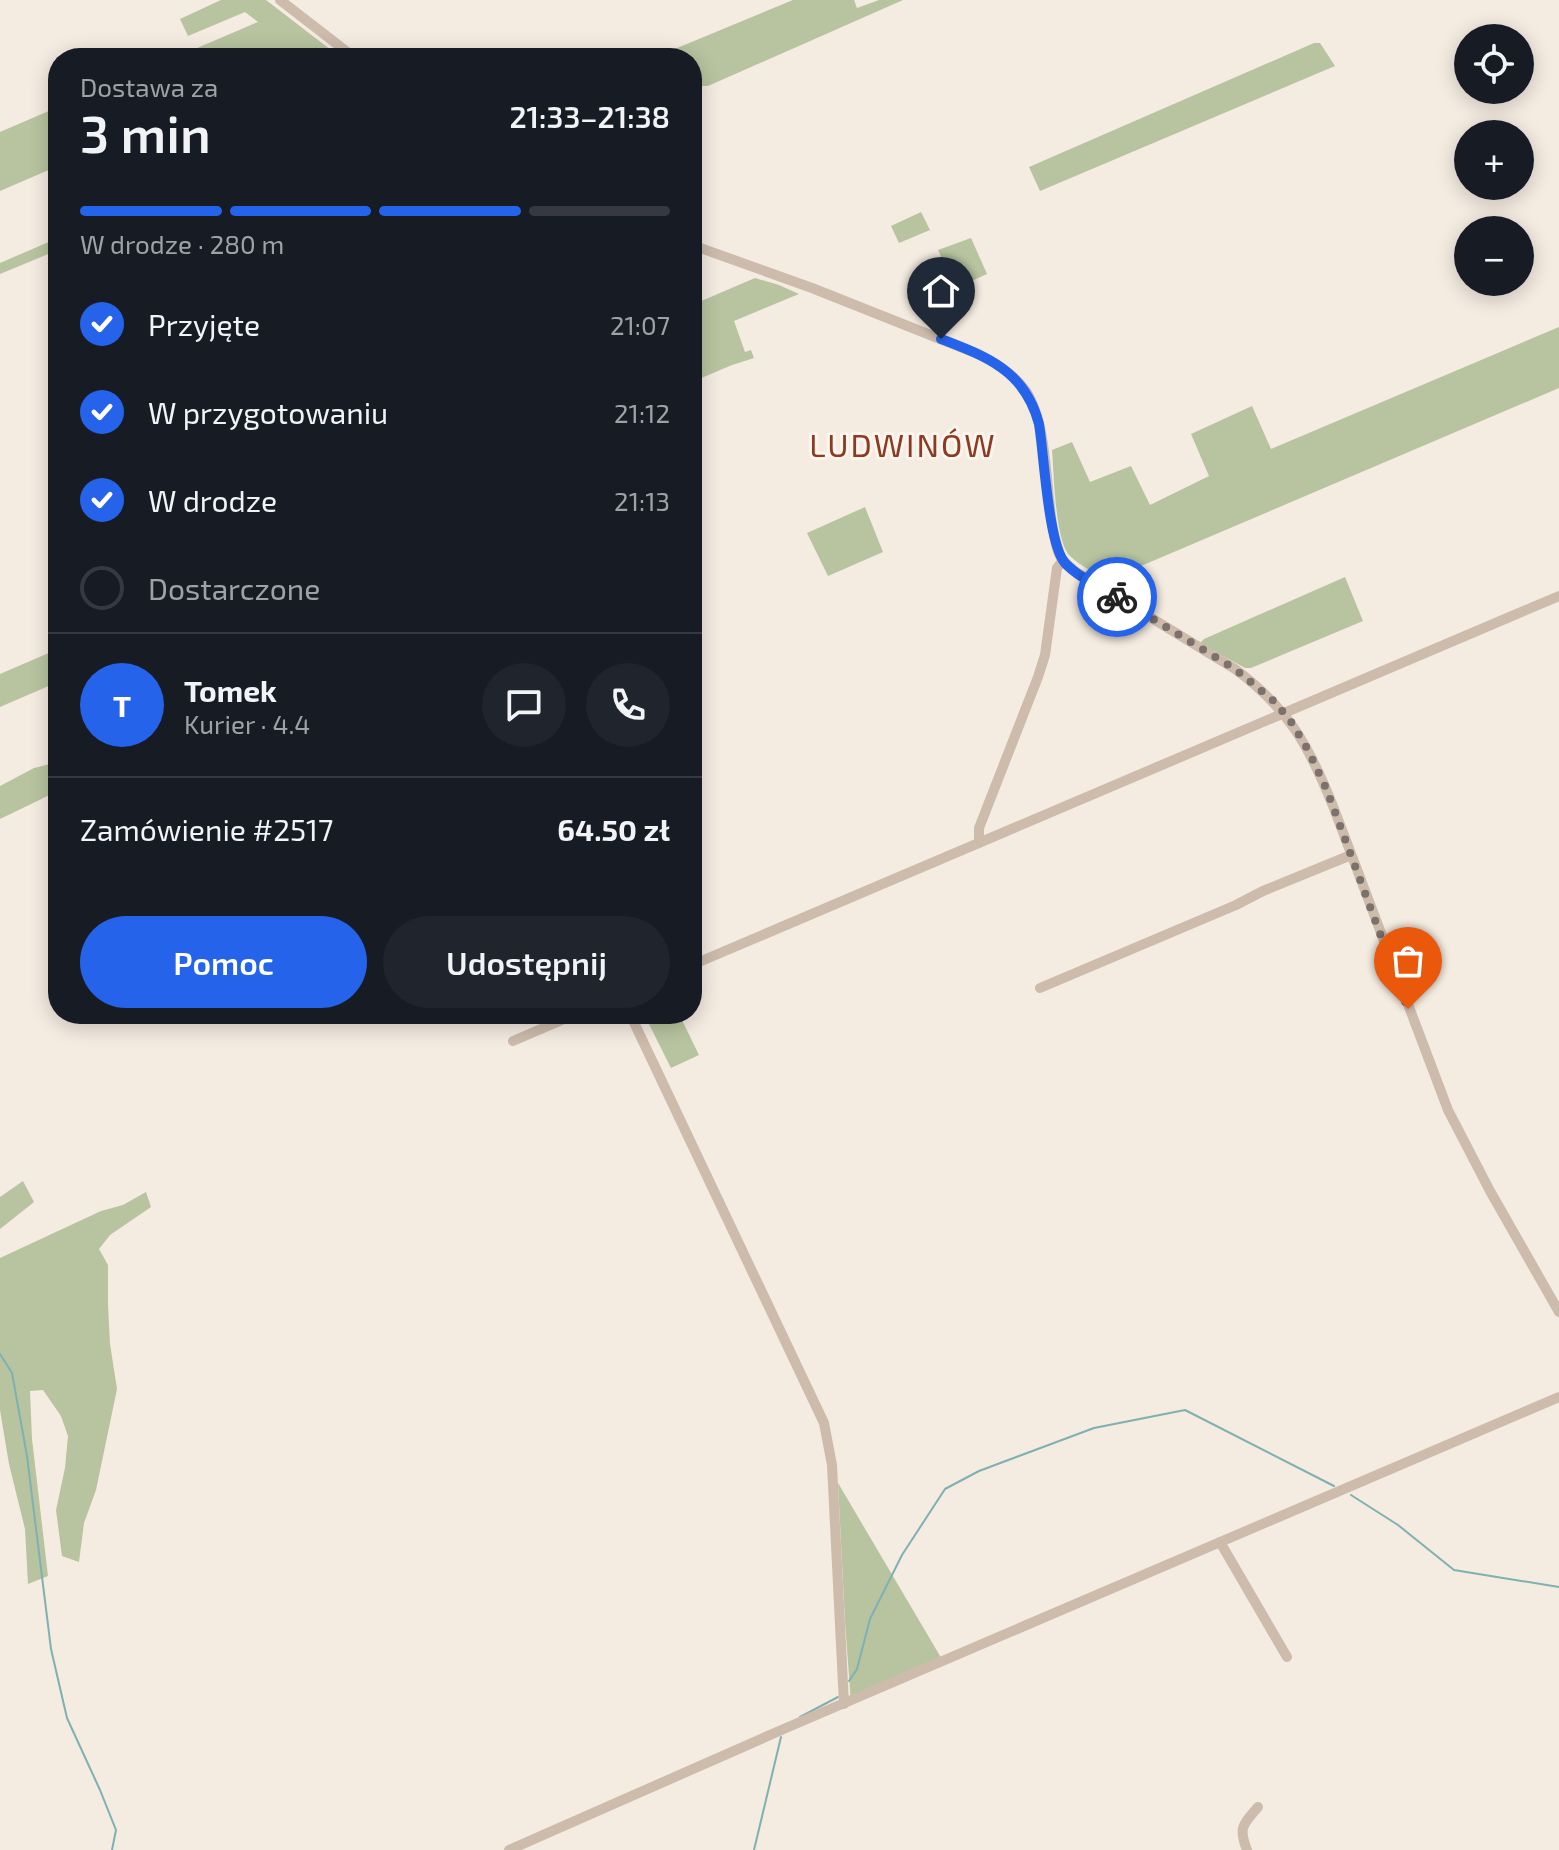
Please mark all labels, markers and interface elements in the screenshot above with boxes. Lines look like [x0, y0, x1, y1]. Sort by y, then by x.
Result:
map controls [1454, 24, 1534, 296]
button: locate [1454, 24, 1534, 104]
text: Dostawa za [80, 71, 218, 102]
text: 21:33–21:38 [509, 98, 670, 134]
text: 3 min [80, 101, 211, 163]
button: + [1454, 120, 1534, 200]
button: − [1454, 216, 1534, 296]
text: W drodze · 280 m [80, 228, 284, 259]
pin [907, 257, 975, 339]
icon: home [919, 269, 963, 313]
icon: check [80, 302, 124, 346]
text: Przyjęte [148, 306, 260, 342]
text: 21:07 [610, 309, 670, 340]
icon: check [80, 390, 124, 434]
text: W przygotowaniu [148, 394, 388, 430]
text: 21:12 [614, 397, 670, 428]
district label: LUDWINÓW [809, 425, 997, 463]
icon: check [80, 478, 124, 522]
text: W drodze [148, 482, 277, 518]
text: 21:13 [614, 485, 670, 516]
courier [1077, 557, 1157, 637]
text: Dostarczone [148, 570, 320, 606]
icon: bike [1095, 575, 1139, 619]
button: chat [482, 663, 566, 747]
button: phone [586, 663, 670, 747]
text: Tomek [184, 672, 277, 708]
text: T [113, 687, 131, 723]
text: Kurier · 4.4 [184, 708, 310, 739]
text: Zamówienie #2517 [80, 811, 333, 847]
text: 64.50 zł [557, 811, 670, 847]
button: Pomoc [80, 916, 367, 1008]
button: Udostępnij [383, 916, 670, 1008]
pin [1374, 927, 1442, 1009]
icon: bag [1386, 939, 1430, 983]

